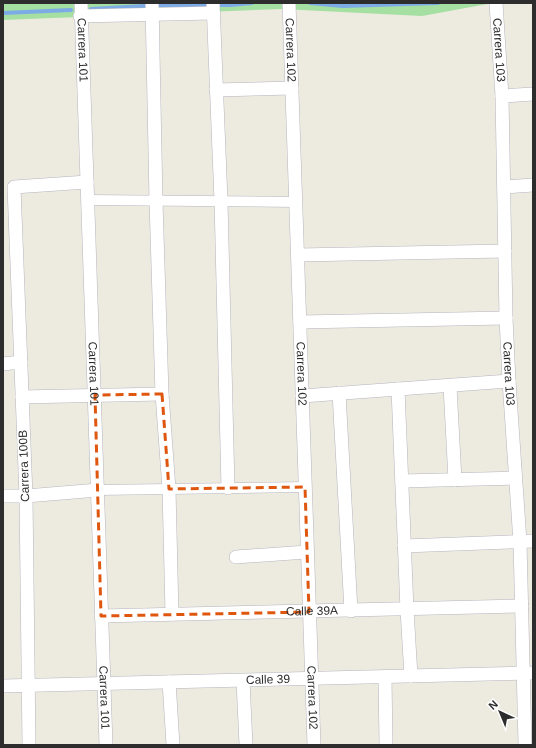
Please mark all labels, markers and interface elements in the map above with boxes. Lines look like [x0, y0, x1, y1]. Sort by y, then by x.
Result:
street label: Carrera 103 [490, 17, 508, 83]
street label: Carrera 101 [75, 18, 91, 83]
street label: Carrera 102 [283, 18, 299, 83]
street label: Carrera 103 [500, 341, 518, 407]
street label: Carrera 101 [85, 342, 102, 406]
street label: Carrera 102 [293, 342, 310, 406]
street label: Carrera 100B [16, 430, 32, 502]
street label: Calle 39A [286, 603, 338, 619]
street label: Carrera 101 [96, 665, 112, 730]
street label: Carrera 102 [304, 665, 320, 730]
street label: Calle 39 [246, 672, 290, 687]
north arrow [480, 692, 520, 732]
text: N [486, 698, 500, 712]

